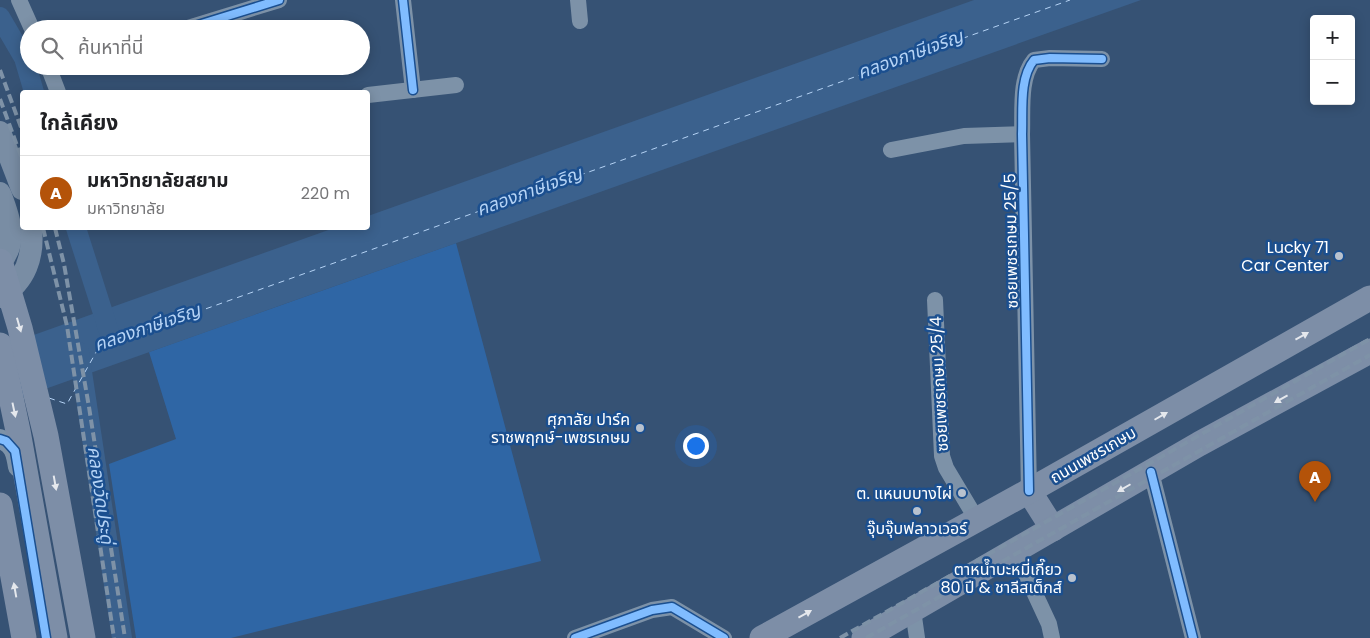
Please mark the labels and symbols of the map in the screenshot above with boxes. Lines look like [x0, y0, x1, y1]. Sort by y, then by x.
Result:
water label: คลองภาษีเจริญ [854, 23, 968, 85]
water label: คลองภาษีเจริญ [473, 160, 587, 222]
street label: ซอยเพชรเกษม 25/5 [998, 173, 1024, 309]
place label: Lucky 71 Car Center [1241, 236, 1329, 277]
marker: Lucky 71 Car Center [1333, 250, 1345, 262]
water label: คลองภาษีเจริญ [91, 297, 205, 357]
street label: ซอยเพชรเกษม 25/4 [924, 316, 954, 452]
one-way arrow [15, 317, 23, 332]
one-way arrow [1295, 332, 1310, 340]
one-way arrow [1274, 395, 1288, 403]
one-way arrow [10, 402, 18, 417]
place label: ศุภาลัย ปาร์ค ราชพฤกษ์-เพชรเกษม [491, 408, 630, 449]
one-way arrow [1154, 412, 1167, 421]
street label: ถนนเพชรเกษม [1046, 421, 1140, 489]
marker: ศุภาลัย ปาร์ค ราชพฤกษ์-เพชรเกษม [634, 422, 646, 434]
your location [683, 433, 709, 459]
water label: คลองวัดประดู่ [82, 445, 121, 548]
pin: A [1299, 461, 1331, 502]
one-way arrow [51, 475, 59, 491]
place label: ต. แหนบบางไผ่ [856, 482, 952, 505]
one-way arrow [1118, 483, 1131, 492]
marker: ต. แหนบบางไผ่ [956, 487, 968, 499]
marker: จุ๊บจุ๊บฟลาวเวอร์ [911, 505, 923, 517]
place label: จุ๊บจุ๊บฟลาวเวอร์ [867, 517, 968, 540]
place label: ตาหน๊ำบะหมี่เกี๊ยว 80 ปี & ชาลีสเต็กส์ [940, 558, 1062, 599]
marker: ตาหน๊ำบะหมี่เกี๊ยว 80 ปี & ชาลีสเต็กส์ [1066, 572, 1078, 584]
one-way arrow [11, 582, 19, 598]
one-way arrow [797, 610, 812, 618]

